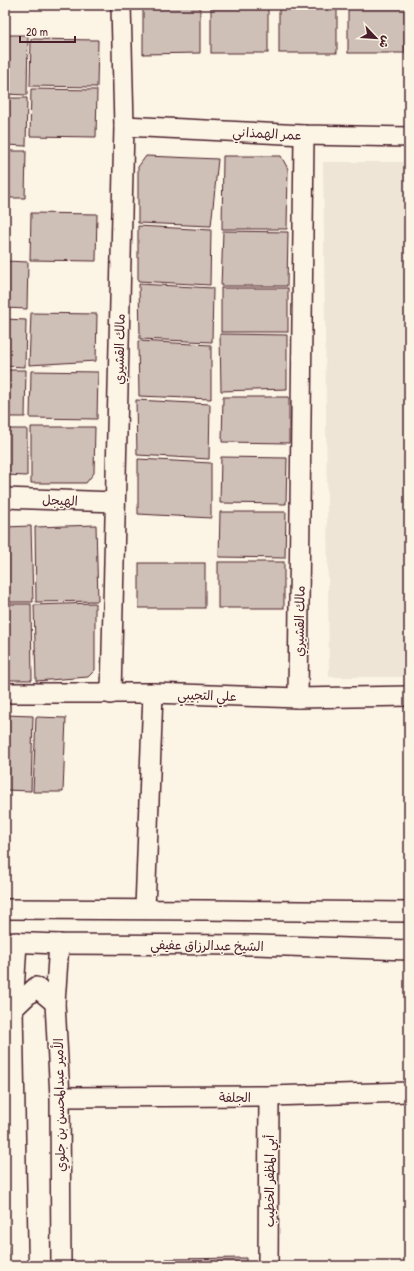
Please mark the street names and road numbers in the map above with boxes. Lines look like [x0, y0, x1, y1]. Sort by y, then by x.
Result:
street label: عمر الهمذاني [232, 122, 302, 147]
street label: مالك القشيري [109, 313, 130, 385]
street label: الهيجل [42, 490, 78, 510]
street label: مالك القشيري [289, 585, 310, 657]
street label: علي التجيبي [177, 685, 237, 708]
street label: الشيخ عبدالرزاق عفيفي [150, 935, 264, 958]
street label: الأمير عبدالمحسن بن جلوي [49, 1038, 70, 1172]
street label: الجلفة [219, 1088, 251, 1106]
street label: أبي المظفر الخطيب [260, 1134, 281, 1227]

